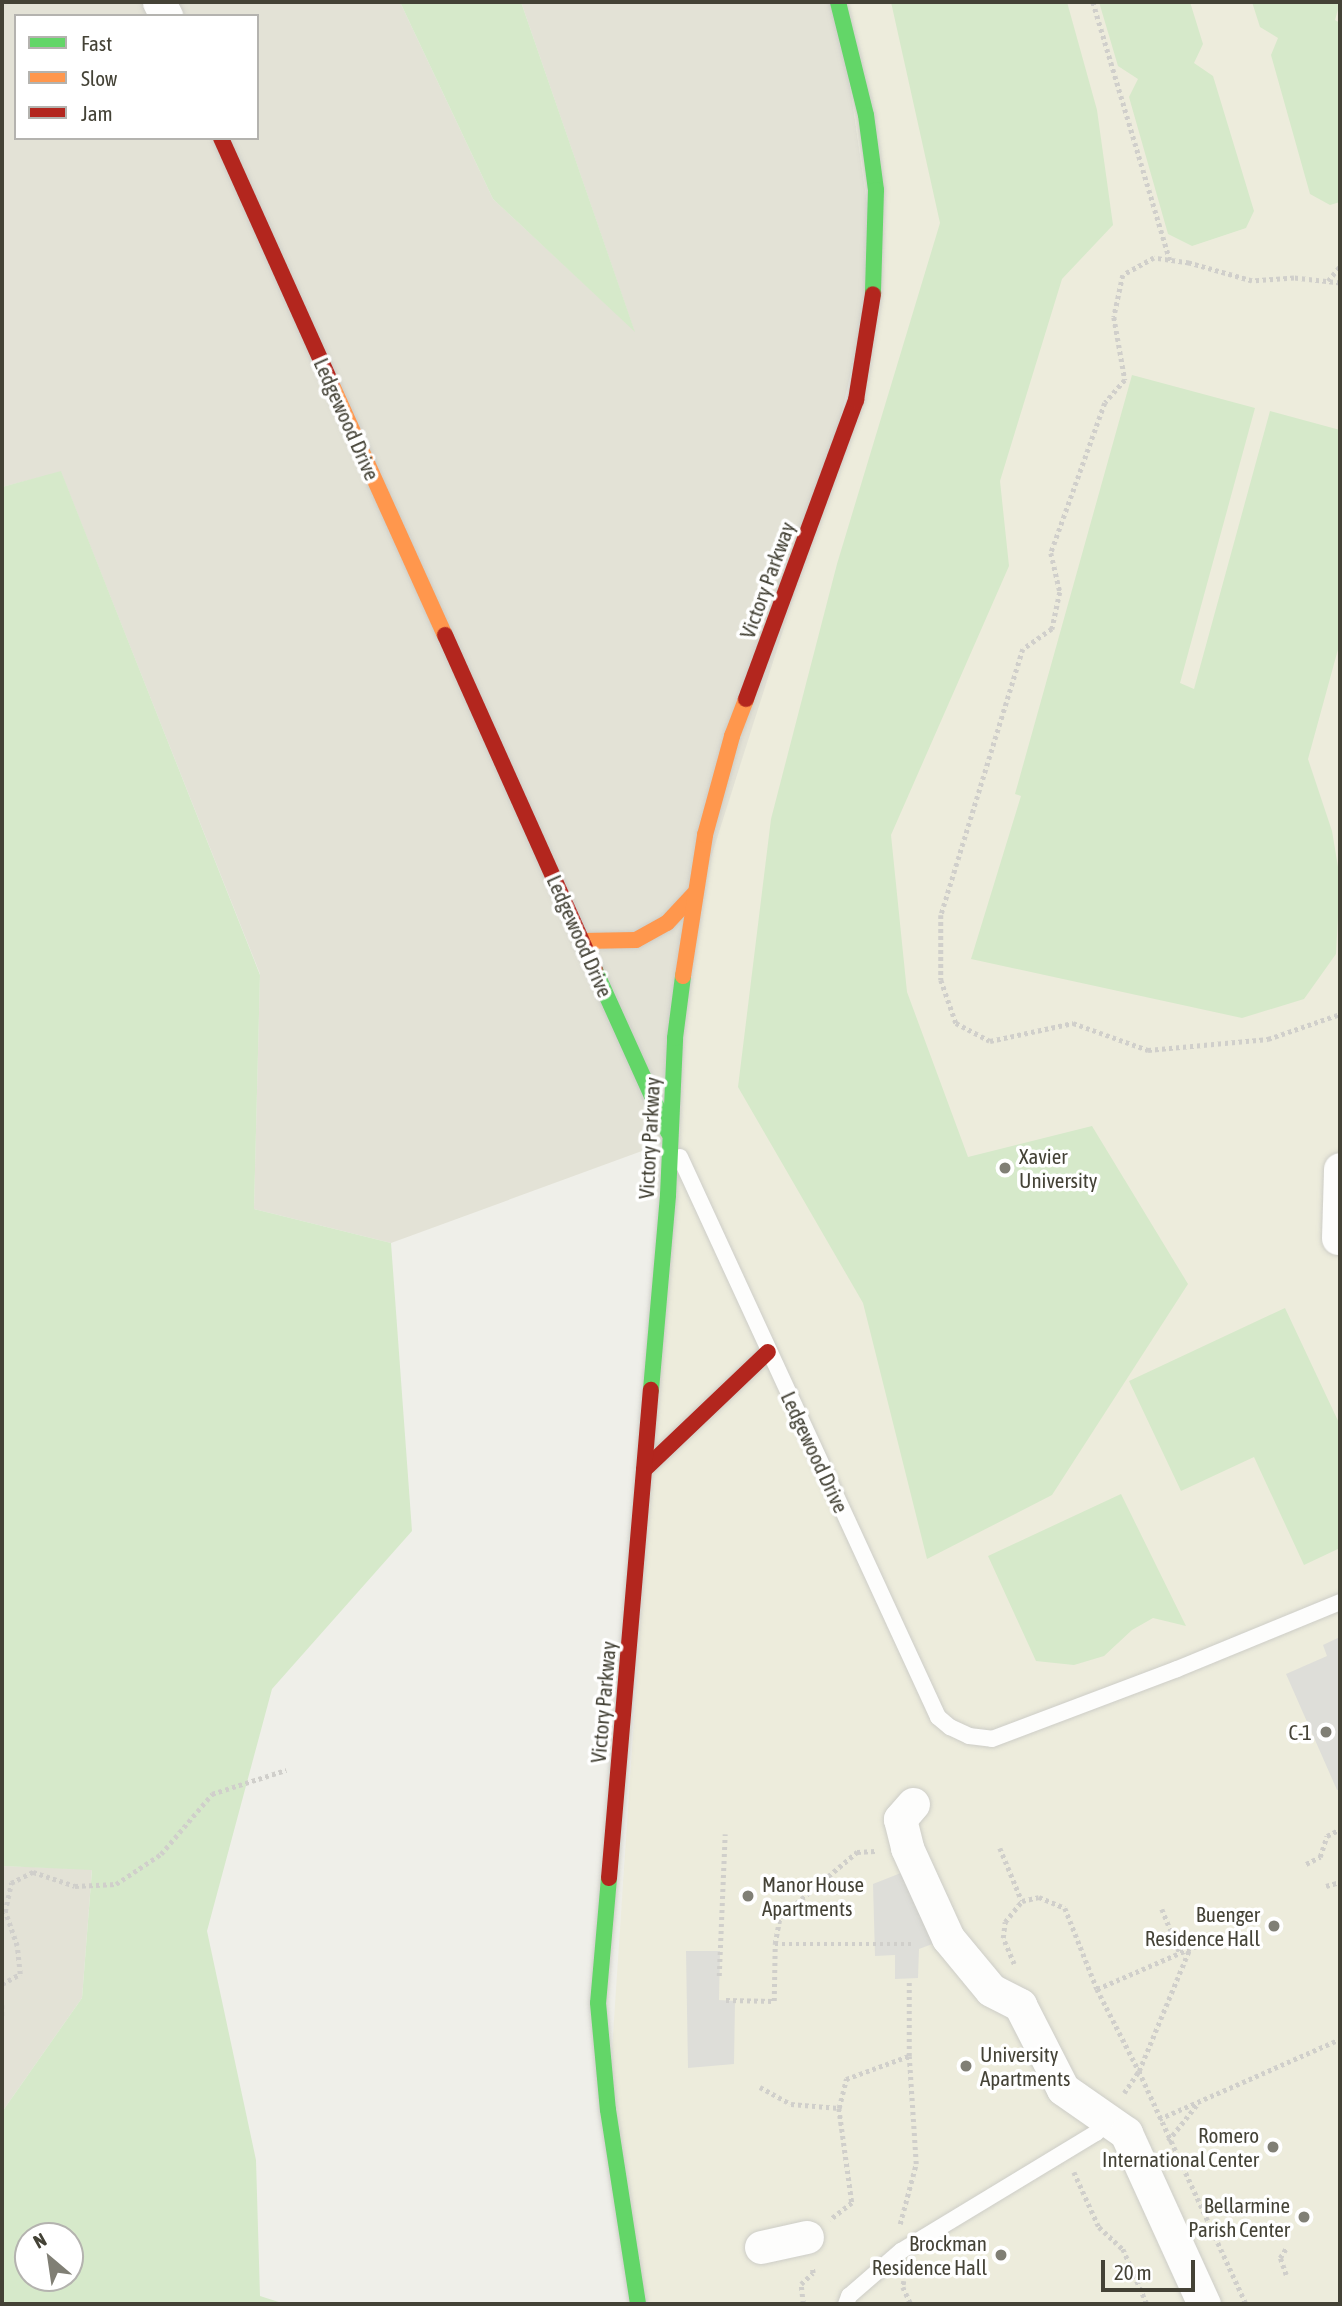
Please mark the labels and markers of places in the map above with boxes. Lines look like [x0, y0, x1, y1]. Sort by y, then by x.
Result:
place label: Xavier University [1019, 1143, 1098, 1193]
marker: Xavier University [997, 1160, 1013, 1176]
place label: C-1 [1288, 1719, 1312, 1745]
marker: C-1 [1318, 1724, 1334, 1740]
place label: Manor House Apartments [762, 1871, 864, 1921]
marker: Manor House Apartments [740, 1888, 756, 1904]
place label: Buenger Residence Hall [1145, 1901, 1260, 1951]
marker: Buenger Residence Hall [1266, 1918, 1282, 1934]
place label: University Apartments [980, 2041, 1070, 2091]
marker: University Apartments [958, 2058, 974, 2074]
place label: Romero International Center [1102, 2122, 1259, 2172]
marker: Romero International Center [1265, 2139, 1281, 2155]
place label: Bellarmine Parish Center [1188, 2192, 1290, 2242]
marker: Bellarmine Parish Center [1296, 2209, 1312, 2225]
place label: Brockman Residence Hall [872, 2230, 987, 2280]
marker: Brockman Residence Hall [993, 2247, 1009, 2263]

